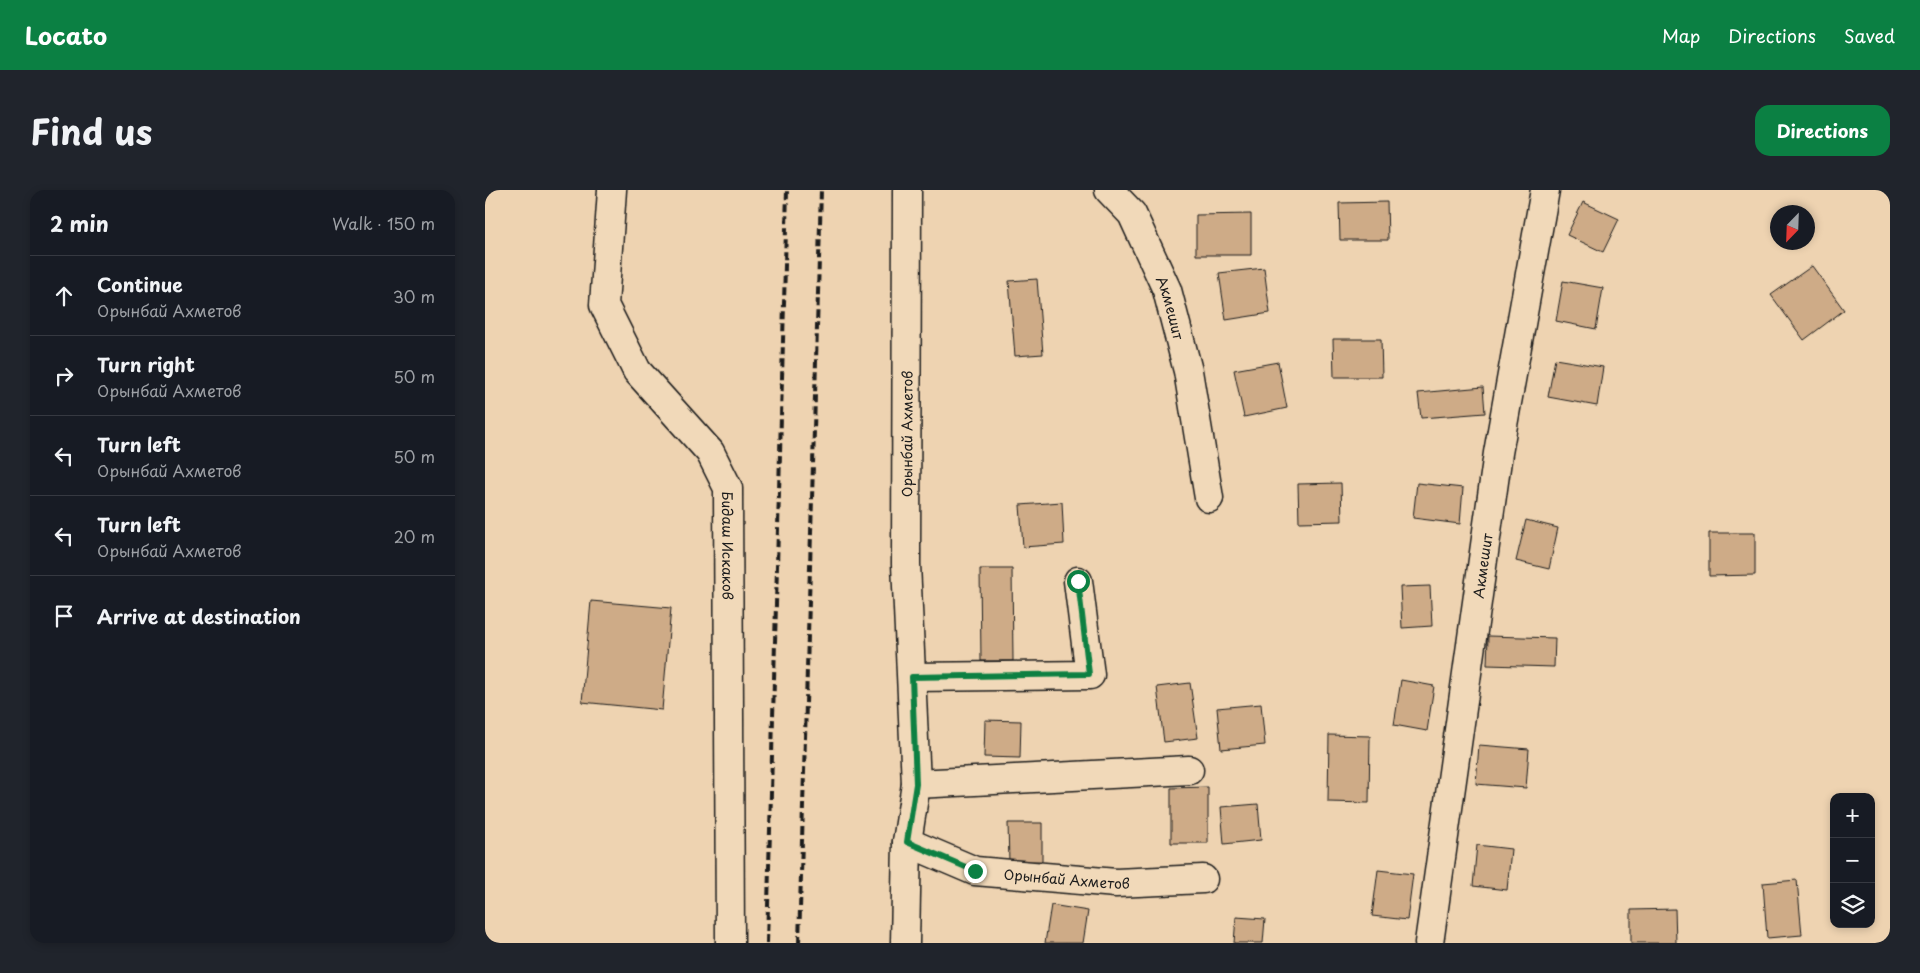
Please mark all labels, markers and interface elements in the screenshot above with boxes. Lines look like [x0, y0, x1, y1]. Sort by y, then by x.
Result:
text: Locato [25, 17, 107, 53]
text: Map [1662, 22, 1700, 49]
text: Directions [1728, 22, 1816, 49]
text: Saved [1844, 22, 1895, 49]
text: Find us [30, 104, 152, 157]
button: Directions [1755, 105, 1890, 156]
north arrow [1770, 205, 1815, 250]
text: 2 min [50, 207, 109, 239]
text: Walk · 150 m [332, 211, 435, 235]
text: Continue [97, 270, 183, 298]
street label: Акмешит [1151, 272, 1190, 342]
icon: ahead [50, 282, 78, 310]
text: 30 m [393, 284, 435, 308]
text: Орынбай Ахметов [97, 298, 241, 322]
text: Turn right [97, 350, 195, 378]
icon: right [50, 362, 78, 390]
text: 50 m [394, 364, 435, 388]
street label: Орынбай Ахметов [896, 371, 917, 497]
text: Орынбай Ахметов [97, 378, 241, 402]
text: Turn left [97, 430, 181, 458]
icon: left [50, 442, 78, 470]
text: 50 m [394, 444, 435, 468]
text: Орынбай Ахметов [97, 458, 241, 482]
street label: Бидаш Искаков [718, 491, 739, 600]
text: Turn left [97, 510, 181, 538]
icon: left [50, 522, 78, 550]
text: 20 m [394, 524, 435, 548]
street label: Акмешит [1467, 531, 1497, 600]
text: Орынбай Ахметов [97, 538, 241, 562]
route start [1067, 570, 1090, 593]
icon: arrive [50, 602, 78, 630]
text: Arrive at destination [97, 602, 301, 630]
map controls [1830, 793, 1875, 928]
button: + [1830, 793, 1875, 838]
button: − [1830, 838, 1875, 883]
route end [964, 860, 987, 883]
street label: Орынбай Ахметов [1003, 863, 1130, 894]
button: layers [1830, 883, 1875, 928]

